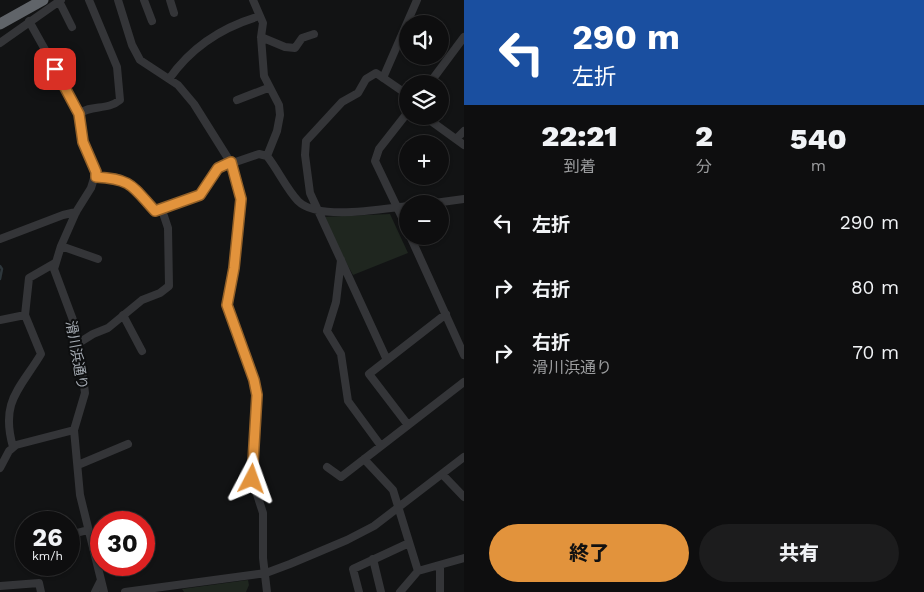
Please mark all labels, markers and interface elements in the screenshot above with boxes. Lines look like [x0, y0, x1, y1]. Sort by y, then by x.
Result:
map controls [399, 15, 449, 245]
button: sound [399, 15, 449, 65]
text: 290 m [572, 16, 680, 58]
icon: left [489, 20, 554, 85]
pin [34, 48, 76, 90]
icon: arrive [41, 55, 69, 83]
text: 左折 [572, 64, 616, 89]
button: layers [399, 75, 449, 125]
text: 22:21 [541, 118, 618, 153]
text: 2 [695, 118, 713, 153]
text: 540 [790, 121, 847, 156]
button: + [399, 135, 449, 185]
text: m [811, 156, 826, 175]
text: 到着 [563, 157, 595, 176]
text: 分 [696, 157, 712, 176]
button: − [399, 195, 449, 245]
icon: left [489, 209, 517, 237]
text: 290 m [840, 211, 899, 234]
text: 左折 [532, 213, 570, 236]
icon: right [489, 274, 517, 302]
text: 80 m [851, 276, 899, 299]
text: 右折 [532, 278, 570, 301]
street label: 滑川浜通り [63, 319, 91, 391]
text: 右折 [532, 331, 570, 354]
icon: right [489, 339, 517, 367]
text: 70 m [852, 341, 899, 364]
text: 滑川浜通り [532, 358, 612, 377]
position arrow [225, 452, 277, 504]
speed limit sign: 30 [90, 511, 155, 576]
text: 26 [32, 523, 63, 552]
button: 終了 [489, 524, 689, 582]
button: 共有 [699, 524, 899, 582]
text: km/h [32, 549, 63, 563]

